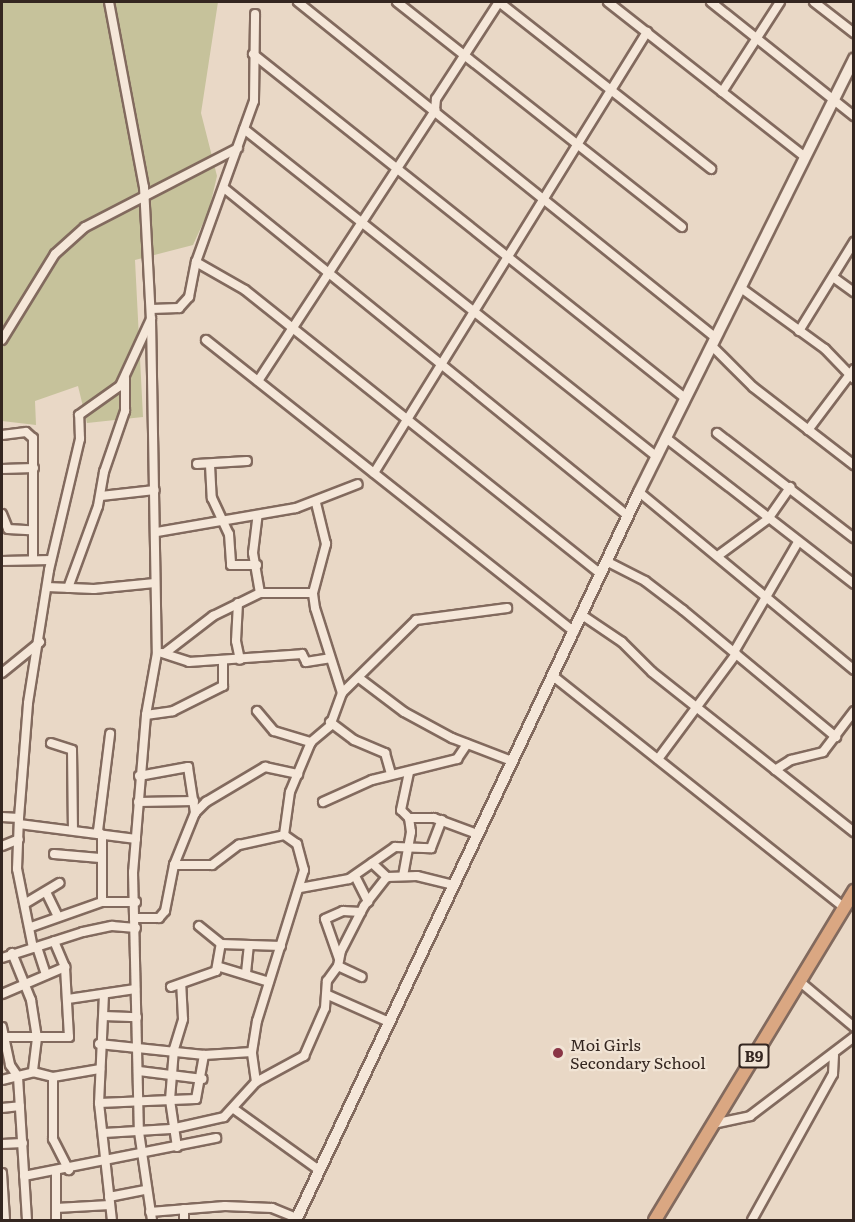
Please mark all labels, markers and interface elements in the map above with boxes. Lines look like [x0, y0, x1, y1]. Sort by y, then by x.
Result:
place label: Moi Girls Secondary School [570, 1034, 706, 1072]
road number: B9 [738, 1044, 771, 1068]
marker: Moi Girls Secondary School [551, 1046, 565, 1060]

